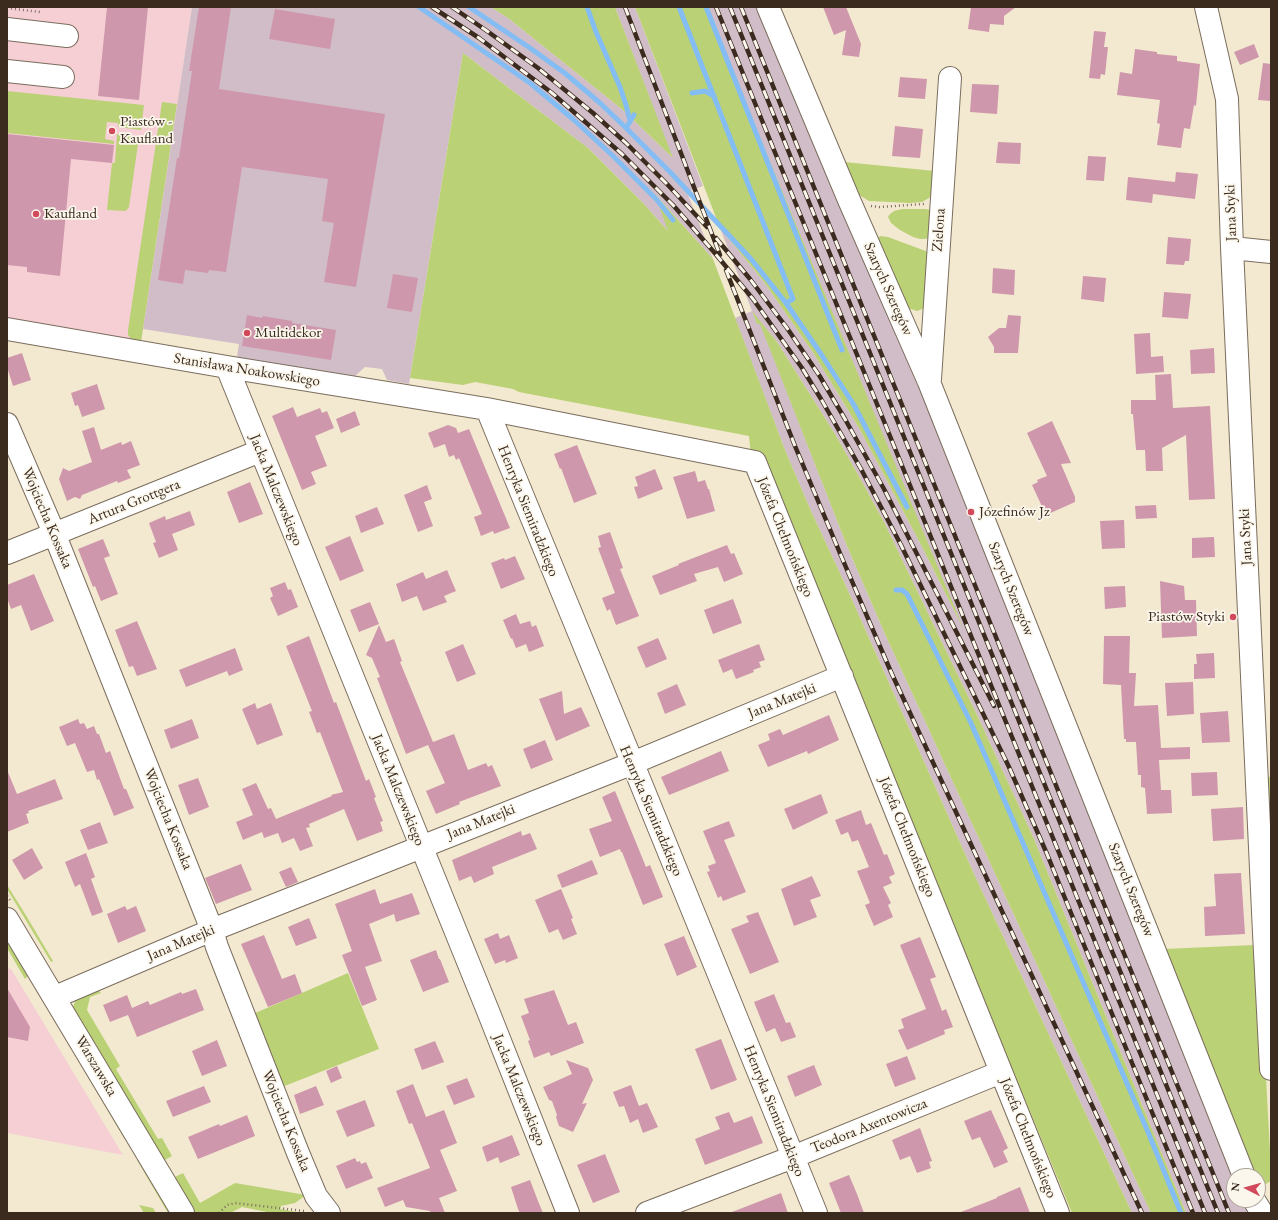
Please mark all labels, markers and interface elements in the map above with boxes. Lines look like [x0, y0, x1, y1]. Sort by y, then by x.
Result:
place label: Piastów - Kaufland [120, 113, 173, 148]
marker: Piastów - Kaufland [107, 126, 117, 136]
street label: Jana Styki [1221, 184, 1241, 242]
place label: Kaufland [44, 205, 97, 223]
street label: Zielona [929, 208, 949, 252]
marker: Kaufland [31, 209, 41, 219]
street label: Szarych Szeregów [859, 240, 917, 338]
place label: Multidekor [255, 324, 321, 342]
marker: Multidekor [242, 328, 252, 338]
street label: Stanisława Noakowskiego [173, 350, 321, 390]
street label: Jacka Malczewskiego [245, 432, 307, 548]
street label: Henryka Siemiradzkiego [493, 443, 563, 579]
street label: Wojciecha Kossaka [18, 465, 76, 571]
street label: Józefa Chełmońskiego [753, 474, 817, 600]
street label: Artura Grottgera [85, 475, 183, 529]
place label: Józefinów Jz [979, 503, 1050, 521]
marker: Józefinów Jz [966, 507, 976, 517]
street label: Jana Styki [1236, 508, 1256, 566]
street label: Szarych Szeregów [984, 539, 1038, 639]
place label: Piastów Styki [1148, 608, 1225, 626]
marker: Piastów Styki [1228, 612, 1238, 622]
street label: Jana Matejki [745, 679, 819, 723]
street label: Jacka Malczewskiego [367, 732, 429, 848]
street label: Henryka Siemiradzkiego [615, 743, 687, 879]
street label: Wojciecha Kossaka [139, 766, 197, 872]
street label: Józefa Chełmońskiego [875, 774, 939, 900]
street label: Jana Matejki [444, 800, 518, 844]
street label: Szarych Szeregów [1104, 840, 1158, 940]
street label: Jana Matejki [144, 921, 218, 965]
street label: Warszawska [71, 1032, 121, 1100]
street label: Jacka Malczewskiego [488, 1032, 550, 1148]
street label: Henryka Siemiradzkiego [739, 1043, 809, 1179]
street label: Wojciecha Kossaka [257, 1068, 315, 1174]
street label: Józefa Chełmońskiego [996, 1075, 1060, 1201]
street label: Teodora Axentowicza [808, 1094, 930, 1158]
north arrow [1226, 1168, 1266, 1208]
text: N [1228, 1182, 1242, 1192]

